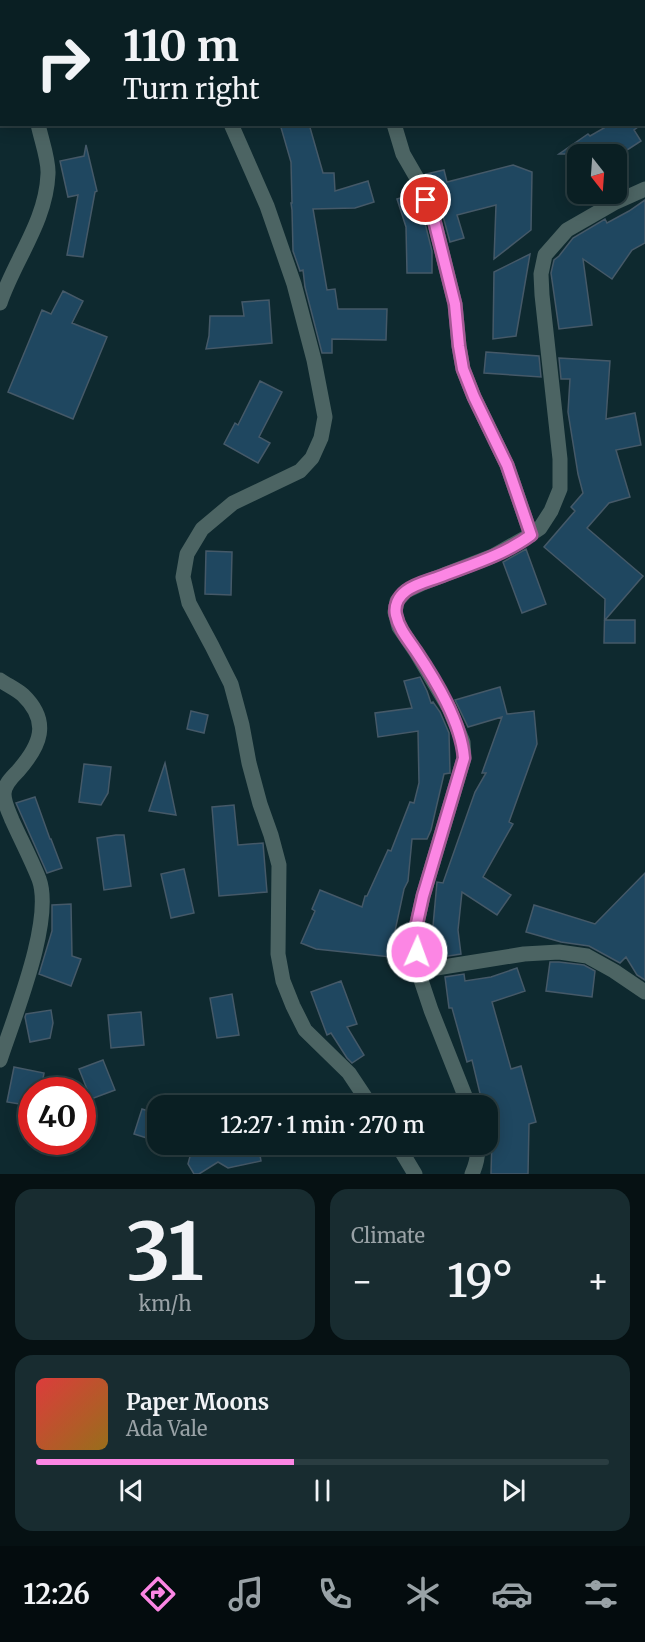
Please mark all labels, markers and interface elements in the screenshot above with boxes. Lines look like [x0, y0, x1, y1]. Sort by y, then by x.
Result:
text: 110 m [123, 20, 239, 72]
icon: right [24, 24, 102, 102]
text: Turn right [123, 72, 260, 106]
north arrow [567, 144, 627, 204]
map controls [567, 144, 627, 204]
pin [400, 174, 451, 225]
icon: arrive [409, 183, 442, 216]
position arrow [385, 920, 449, 984]
speed limit sign: 40 [18, 1077, 96, 1155]
text: 12:27 · 1 min · 270 m [220, 1111, 425, 1139]
text: 31 [126, 1203, 204, 1301]
text: Climate [351, 1223, 425, 1248]
text: 19° [447, 1253, 513, 1309]
text: − [351, 1261, 373, 1302]
text: + [587, 1261, 609, 1302]
text: km/h [139, 1291, 191, 1316]
text: Paper Moons [126, 1388, 269, 1416]
text: Ada Vale [126, 1416, 207, 1441]
icon: previous [115, 1474, 148, 1507]
icon: pause [306, 1474, 339, 1507]
icon: next [497, 1474, 530, 1507]
icon: directions [137, 1573, 179, 1615]
icon: music [225, 1573, 267, 1615]
icon: phone [314, 1573, 356, 1615]
icon: climate [402, 1573, 444, 1615]
icon: car [491, 1573, 533, 1615]
icon: filters [580, 1573, 622, 1615]
text: 12:26 [23, 1577, 90, 1611]

